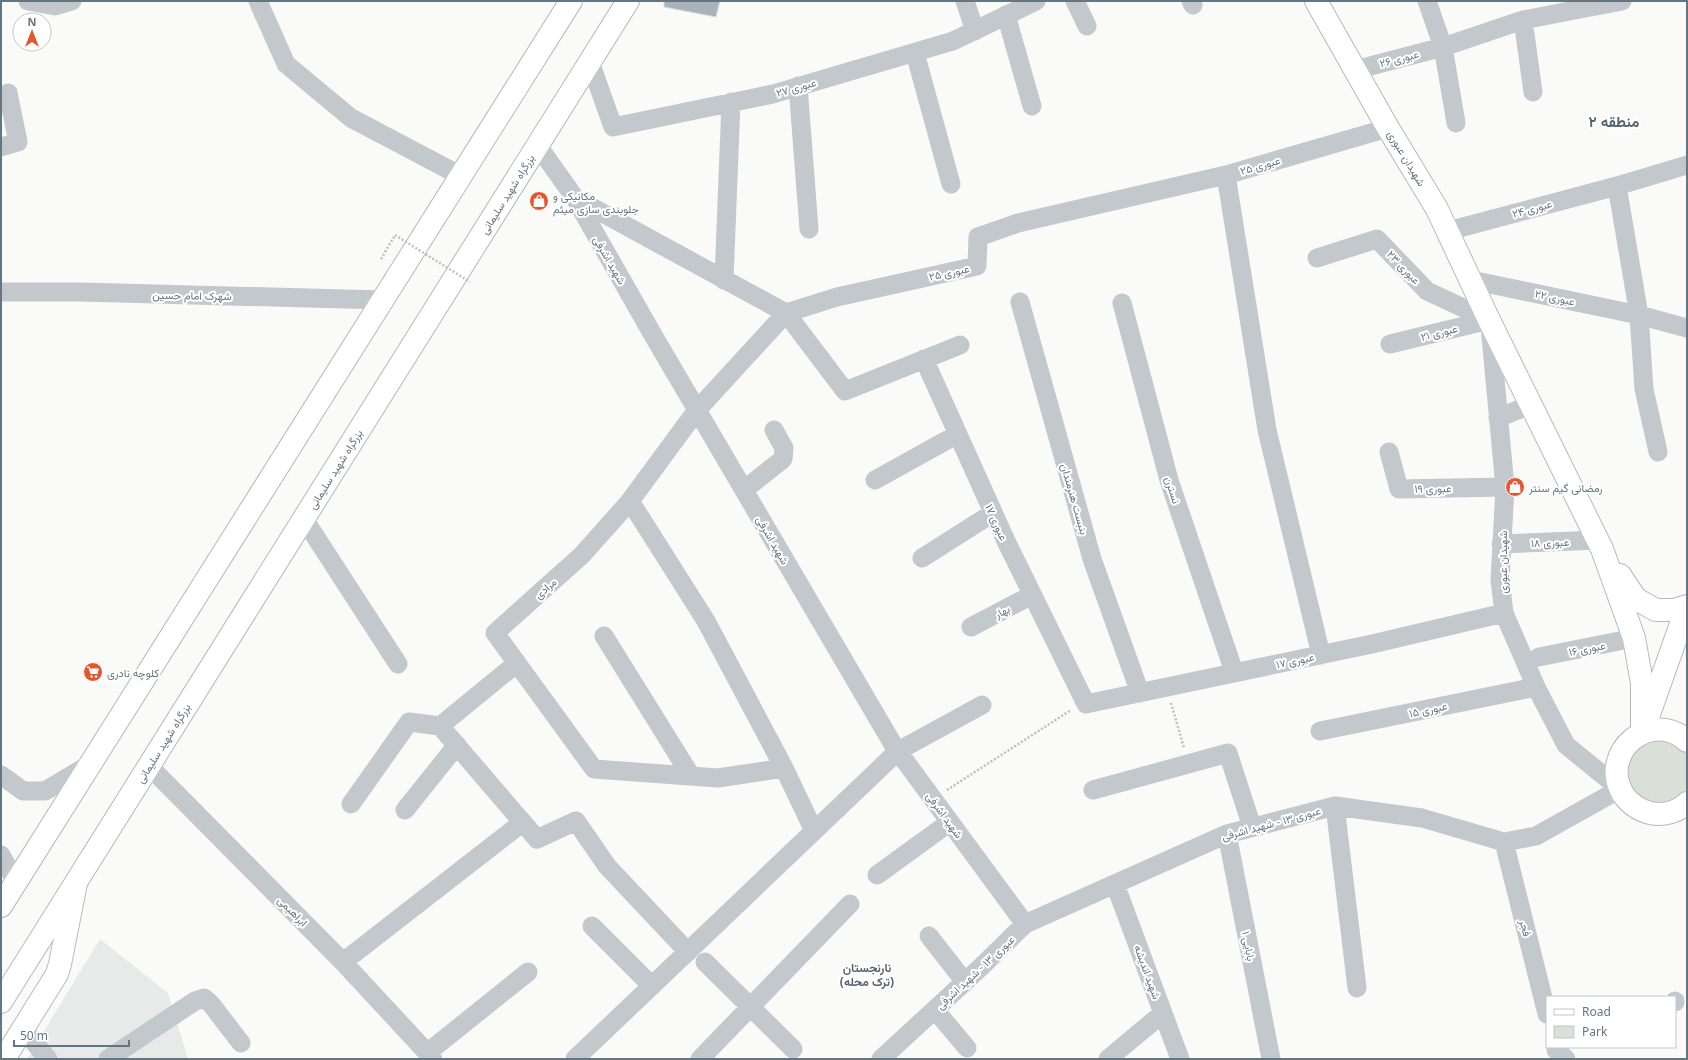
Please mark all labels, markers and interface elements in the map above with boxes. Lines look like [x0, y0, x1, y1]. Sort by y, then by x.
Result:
north arrow [12, 12, 52, 52]
text: N [28, 14, 36, 29]
street label: عبوری ۲۶ [1378, 46, 1420, 70]
street label: عبوری ۲۷ [774, 74, 818, 100]
district label: منطقه ۲ [1589, 111, 1639, 131]
street label: شهیدان عبوری [1384, 127, 1430, 189]
street label: بزرگراه شهید سلیمانی [476, 151, 538, 237]
street label: عبوری ۲۵ [1238, 152, 1282, 178]
place label: مکانیکی و جلوبندی سازی میثم [553, 188, 639, 217]
shop icon: مکانیکی و جلوبندی سازی میثم [528, 190, 550, 212]
street label: عبوری ۲۴ [1510, 195, 1554, 221]
street label: شهید اشرفی [590, 233, 630, 287]
street label: عبوری ۲۳ [1384, 247, 1424, 287]
street label: عبوری ۲۵ [927, 260, 971, 284]
street label: عبوری ۲۲ [1534, 285, 1577, 309]
street label: شهرک امام حسین [152, 287, 232, 304]
street label: عبوری ۲۱ [1419, 320, 1459, 344]
street label: بزرگراه شهید سلیمانی [304, 426, 366, 512]
street label: بنبست هنرمندان [1058, 462, 1092, 536]
street label: نسترن [1162, 474, 1184, 506]
shop icon: رمضانی گیم سنتر [1504, 476, 1526, 498]
street label: عبوری ۱۹ [1414, 480, 1452, 496]
place label: رمضانی گیم سنتر [1528, 480, 1603, 496]
street label: عبوری ۱۷ [982, 501, 1012, 543]
street label: شهید اشرفی [753, 513, 793, 567]
street label: شهیدان عبوری [1495, 530, 1510, 593]
street label: عبوری ۱۸ [1530, 534, 1570, 550]
street label: مرادی [531, 574, 559, 602]
street label: بهار [991, 601, 1012, 622]
street label: عبوری ۱۶ [1567, 637, 1607, 659]
street label: عبوری ۱۷ [1275, 649, 1316, 671]
supermarket icon: کلوچه نادری [82, 661, 104, 683]
place label: کلوچه نادری [107, 665, 159, 681]
street label: عبوری ۱۵ [1408, 698, 1449, 720]
street label: بزرگراه شهید سلیمانی [132, 700, 194, 786]
street label: شهید اشرفی [923, 789, 967, 841]
street label: عبوری ۱۳ - شهید اشرفی [1220, 802, 1323, 843]
street label: ابراهیمی [275, 893, 311, 929]
street label: فجر [1516, 917, 1535, 938]
street label: بابایی ۱ [1239, 930, 1259, 962]
street label: عبوری ۱۳ - شهید اشرفی [932, 931, 1018, 1012]
street label: شهید اندیشه [1131, 943, 1165, 1002]
district label: نارنجستان (ترک محله) [840, 959, 894, 990]
legend [1546, 996, 1676, 1048]
text: Road [1582, 1003, 1611, 1020]
scale bar [14, 1022, 129, 1048]
text: Park [1582, 1023, 1608, 1040]
text: 50 m [20, 1027, 48, 1044]

